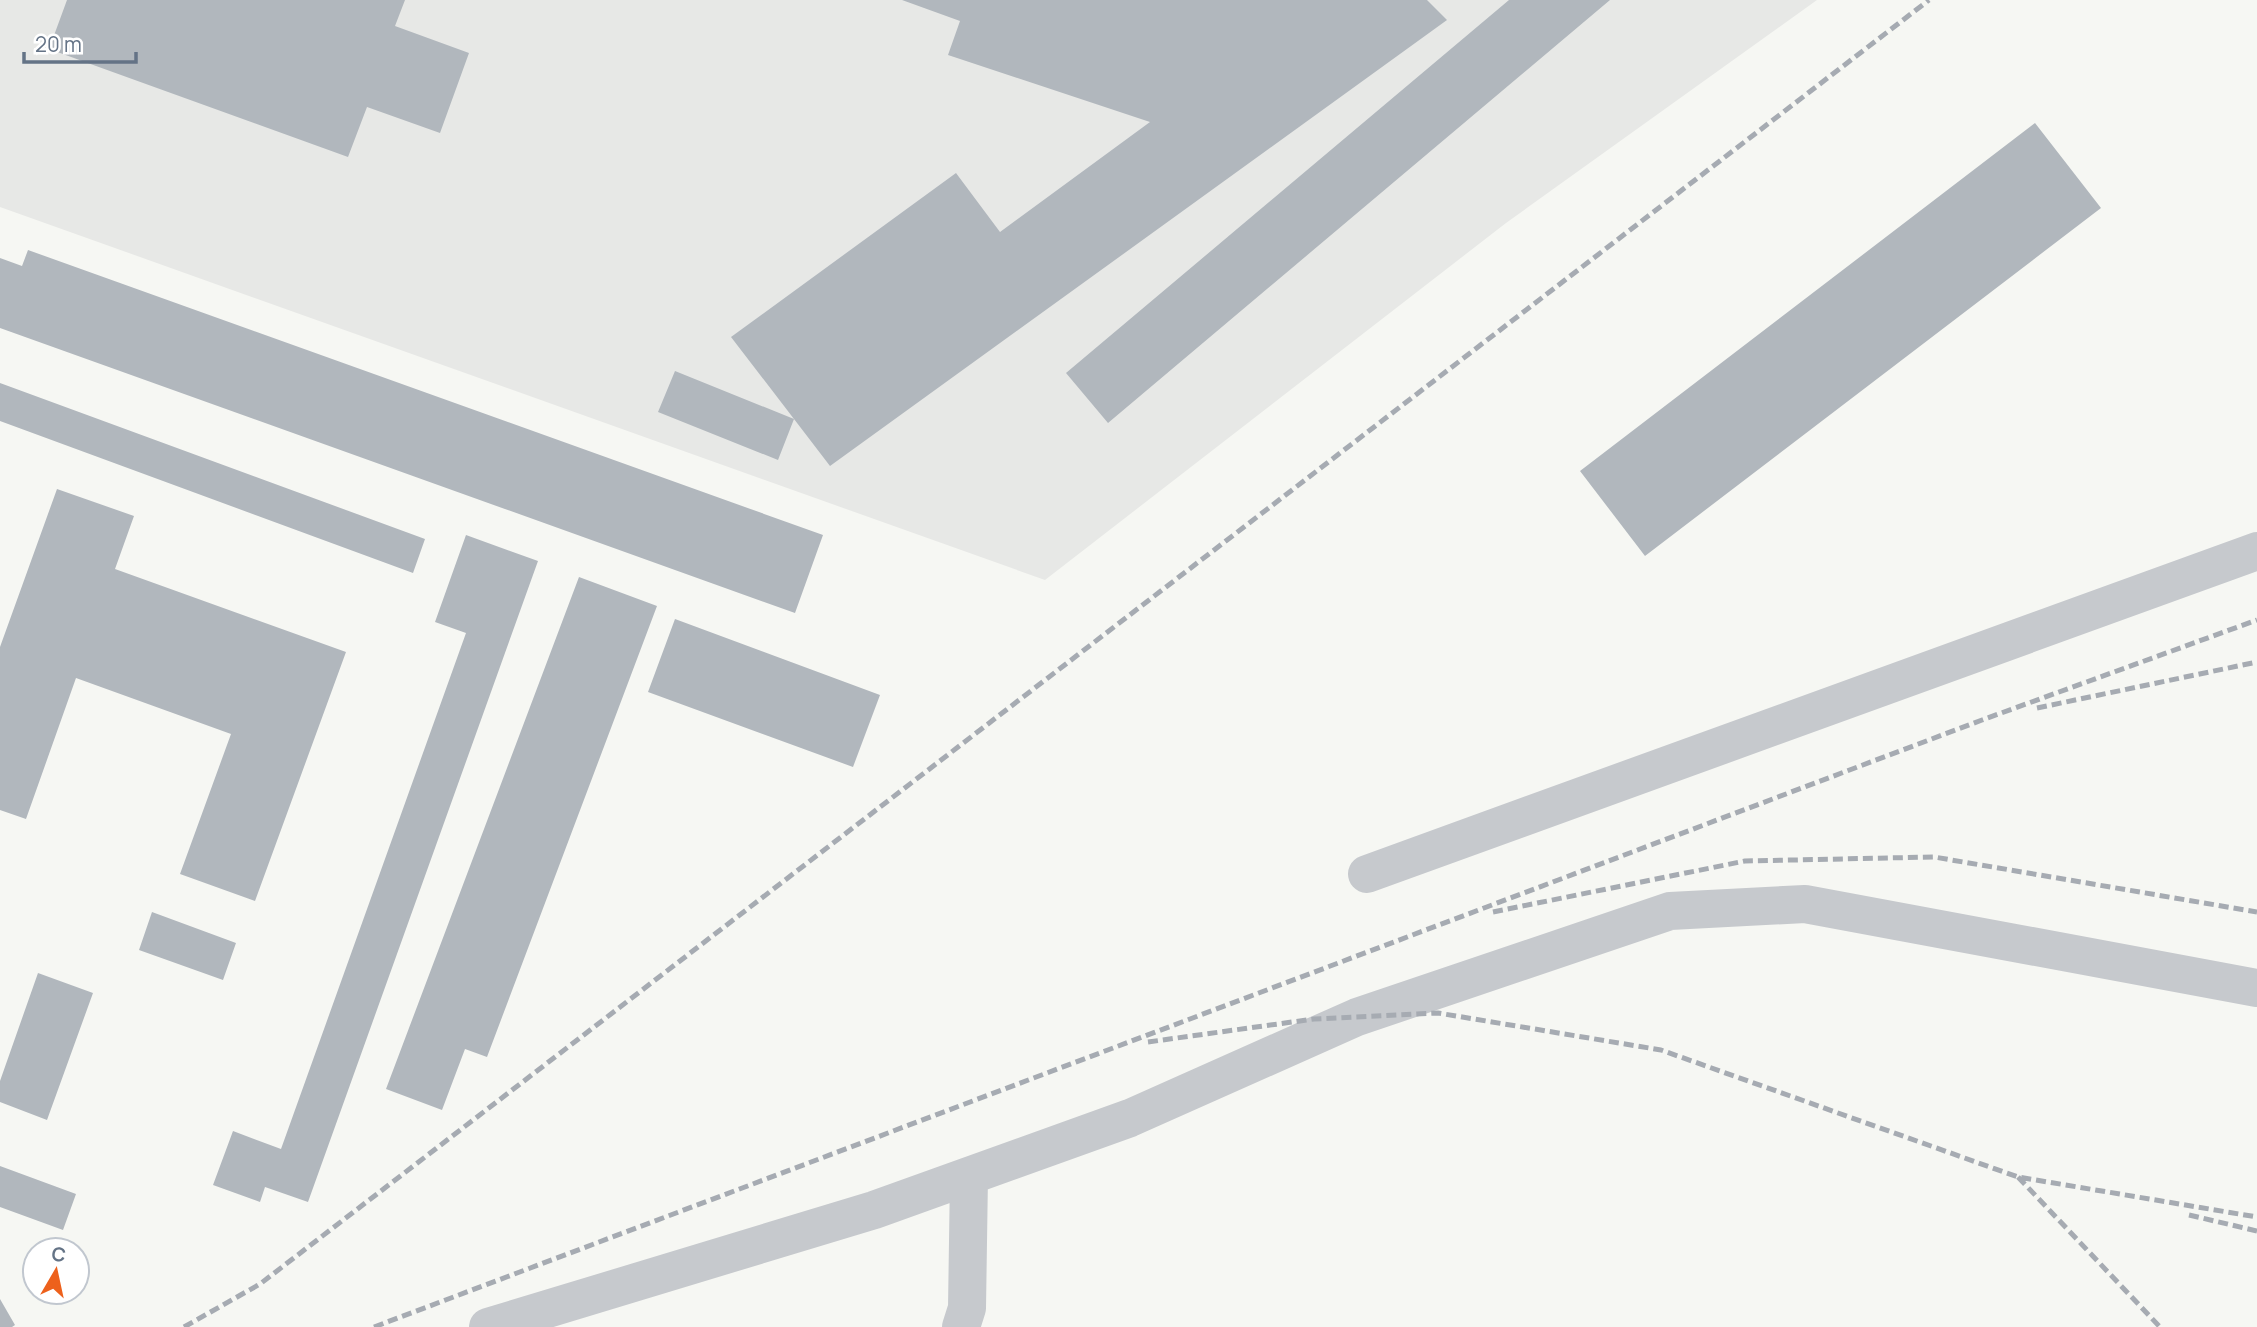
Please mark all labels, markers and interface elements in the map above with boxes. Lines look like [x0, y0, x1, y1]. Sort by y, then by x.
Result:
scale bar [24, 21, 136, 65]
text: 20 m [35, 30, 82, 58]
north arrow [21, 1236, 91, 1306]
text: С [50, 1240, 68, 1268]

